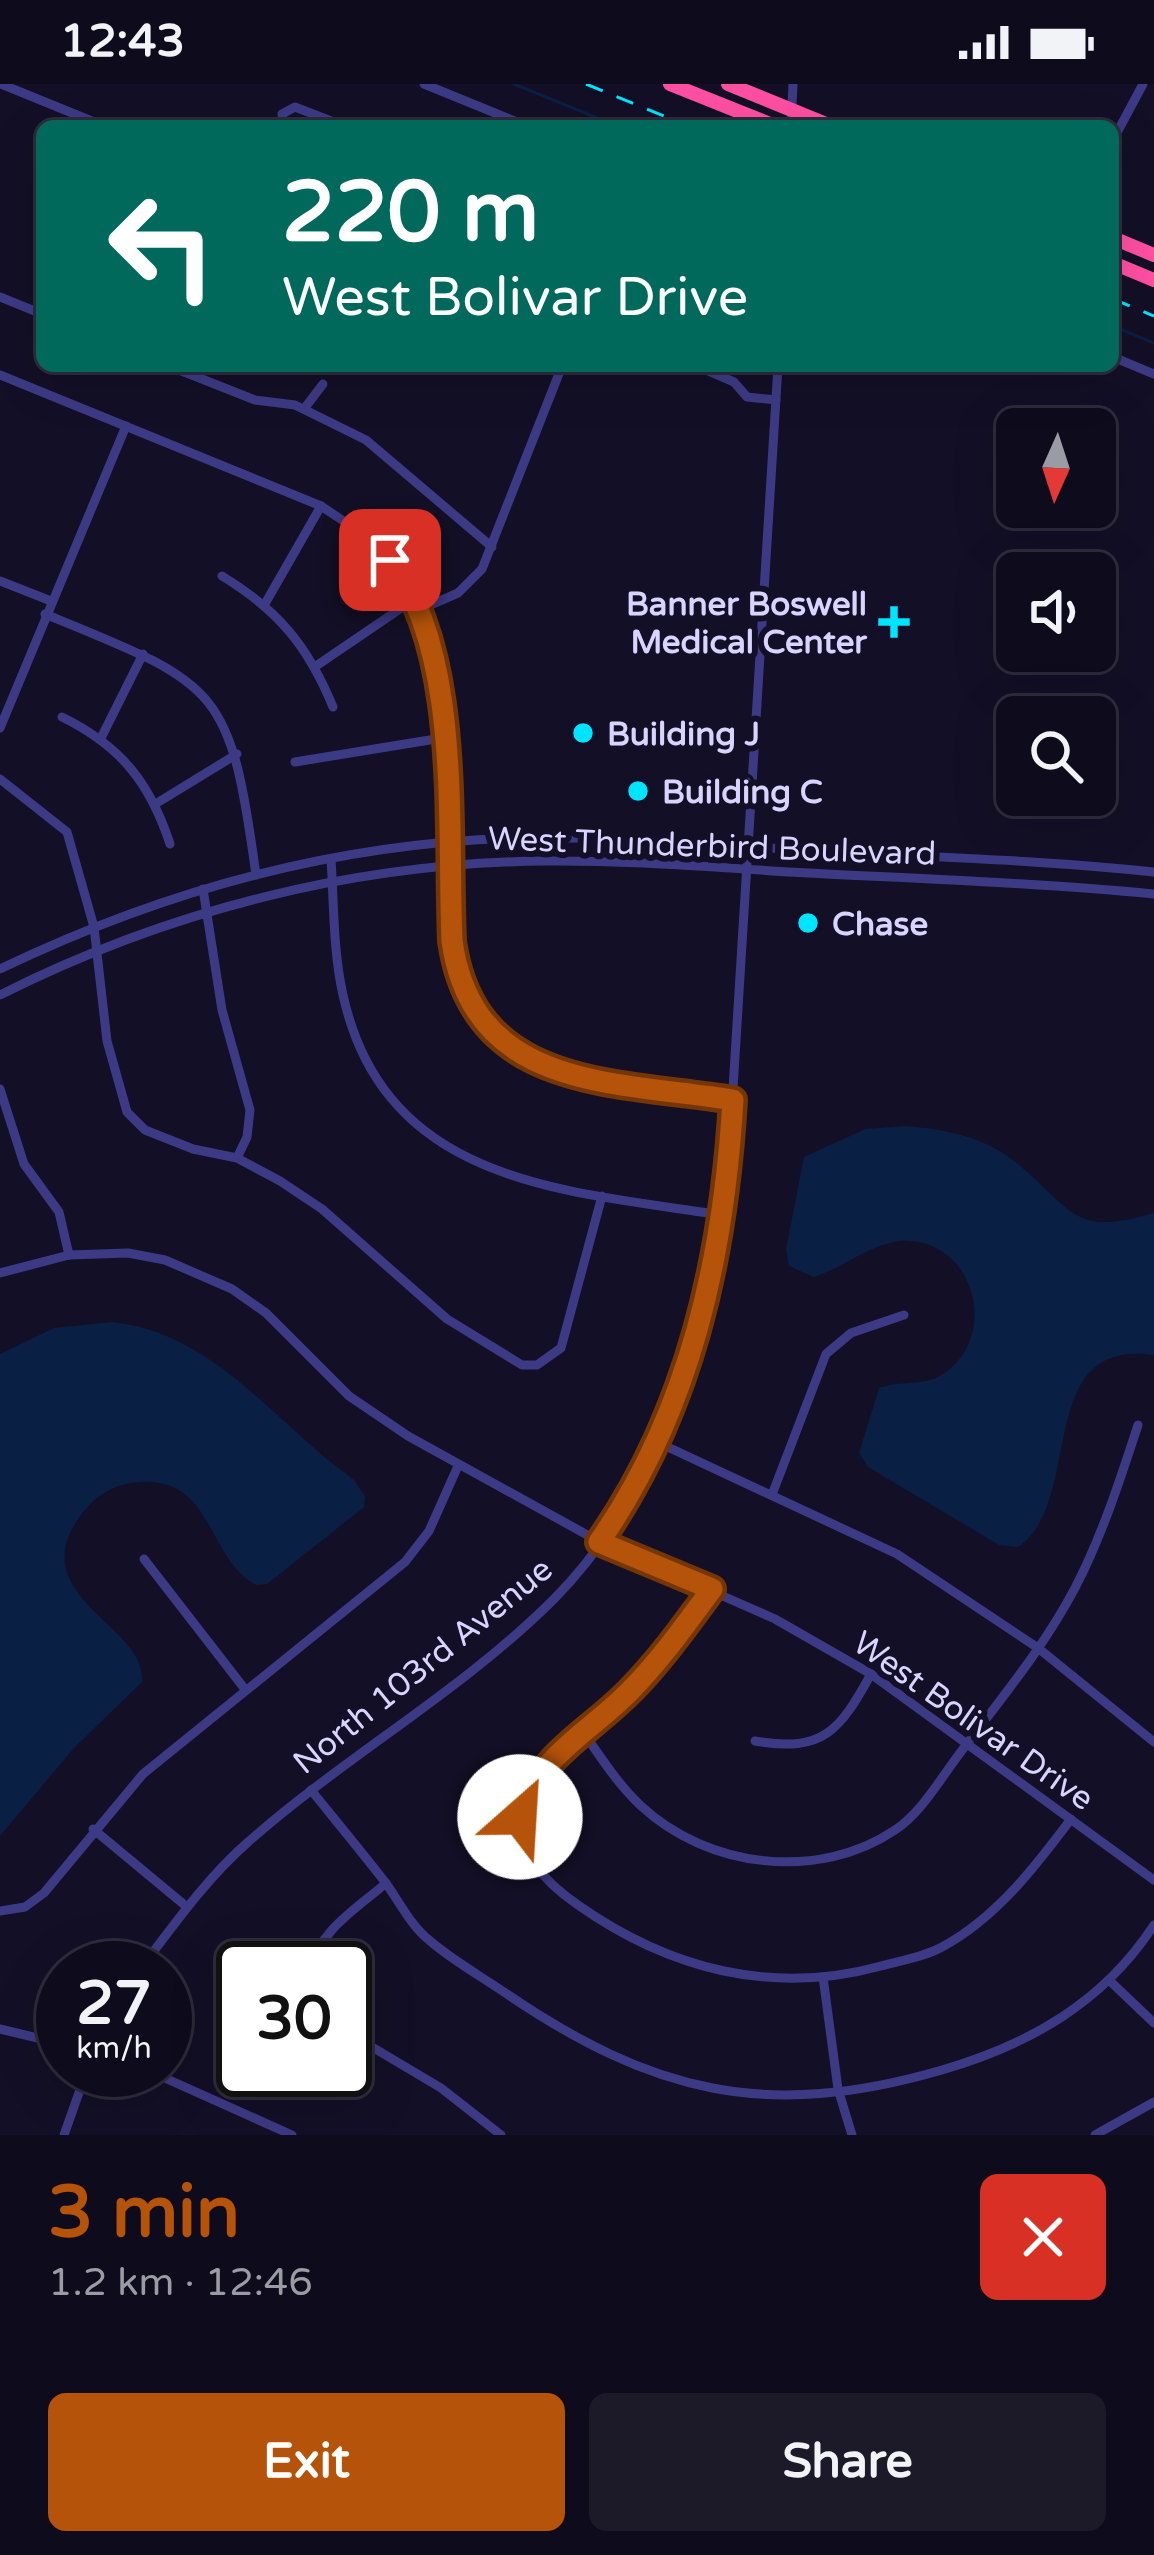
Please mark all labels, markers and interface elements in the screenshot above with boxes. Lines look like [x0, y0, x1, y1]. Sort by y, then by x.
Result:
text: 12:43 [60, 15, 185, 69]
text: 220 m [282, 163, 539, 264]
icon: left [84, 168, 240, 324]
text: West Bolivar Drive [282, 265, 748, 330]
north arrow [996, 408, 1116, 528]
map controls [996, 408, 1116, 816]
pin [339, 509, 441, 611]
icon: arrive [357, 527, 423, 593]
button: sound [996, 552, 1116, 672]
place label: Banner Boswell Medical Center [626, 585, 867, 662]
marker: Banner Boswell Medical Center [878, 606, 910, 638]
button: search [996, 696, 1116, 816]
place label: Building J [607, 715, 760, 754]
marker: Building J [570, 720, 596, 746]
place label: Building C [662, 773, 823, 812]
marker: Building C [625, 778, 651, 804]
street label: West Thunderbird Boulevard [487, 819, 937, 874]
place label: Chase [832, 905, 928, 944]
marker: Chase [795, 910, 821, 936]
street label: North 103rd Avenue [286, 1550, 560, 1783]
street label: West Bolivar Drive [845, 1624, 1101, 1819]
position arrow [457, 1754, 583, 1880]
speed limit sign: 30 [216, 1941, 372, 2097]
text: 27 [76, 1968, 152, 2040]
text: km/h [76, 2030, 152, 2067]
text: 3 min [48, 2170, 240, 2257]
button: close [980, 2174, 1106, 2300]
text: 1.2 km · 12:46 [48, 2259, 313, 2306]
button: Exit [48, 2393, 565, 2531]
button: Share [589, 2393, 1106, 2531]

